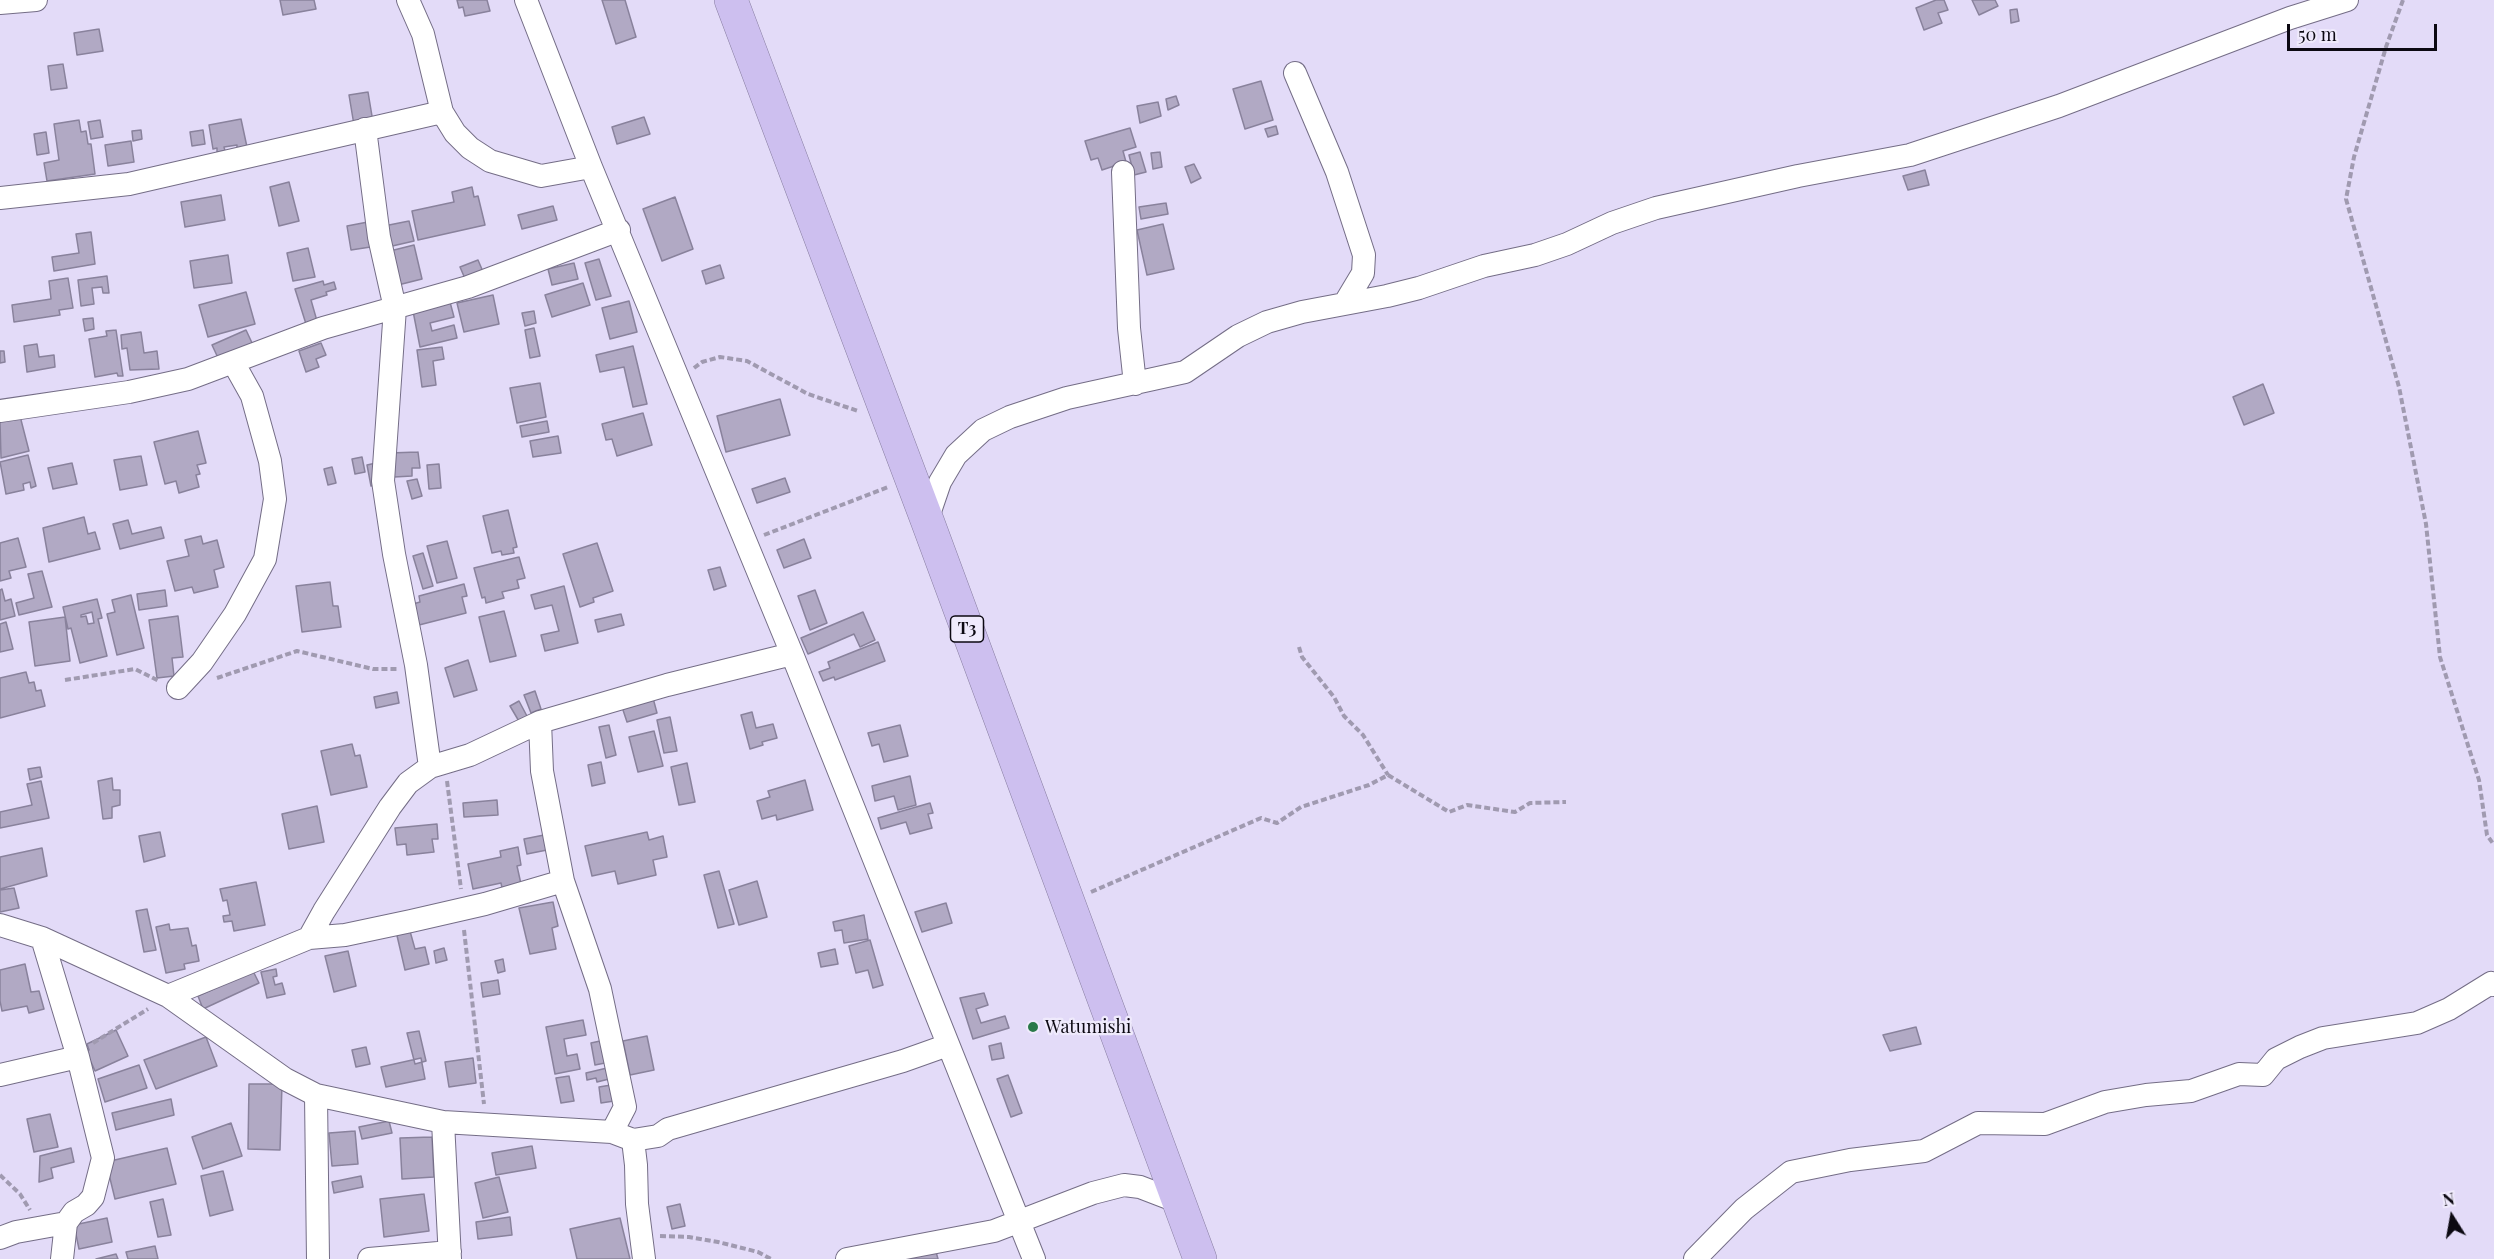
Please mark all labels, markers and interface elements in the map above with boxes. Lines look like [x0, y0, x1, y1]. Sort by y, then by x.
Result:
scale bar [2290, 12, 2440, 50]
text: 50 m [2298, 22, 2337, 46]
road number: T3 [950, 616, 984, 642]
place label: Watumishi [1045, 1016, 1131, 1038]
marker: Watumishi [1026, 1020, 1040, 1034]
north arrow [2422, 1187, 2482, 1247]
text: N [2441, 1187, 2456, 1210]

